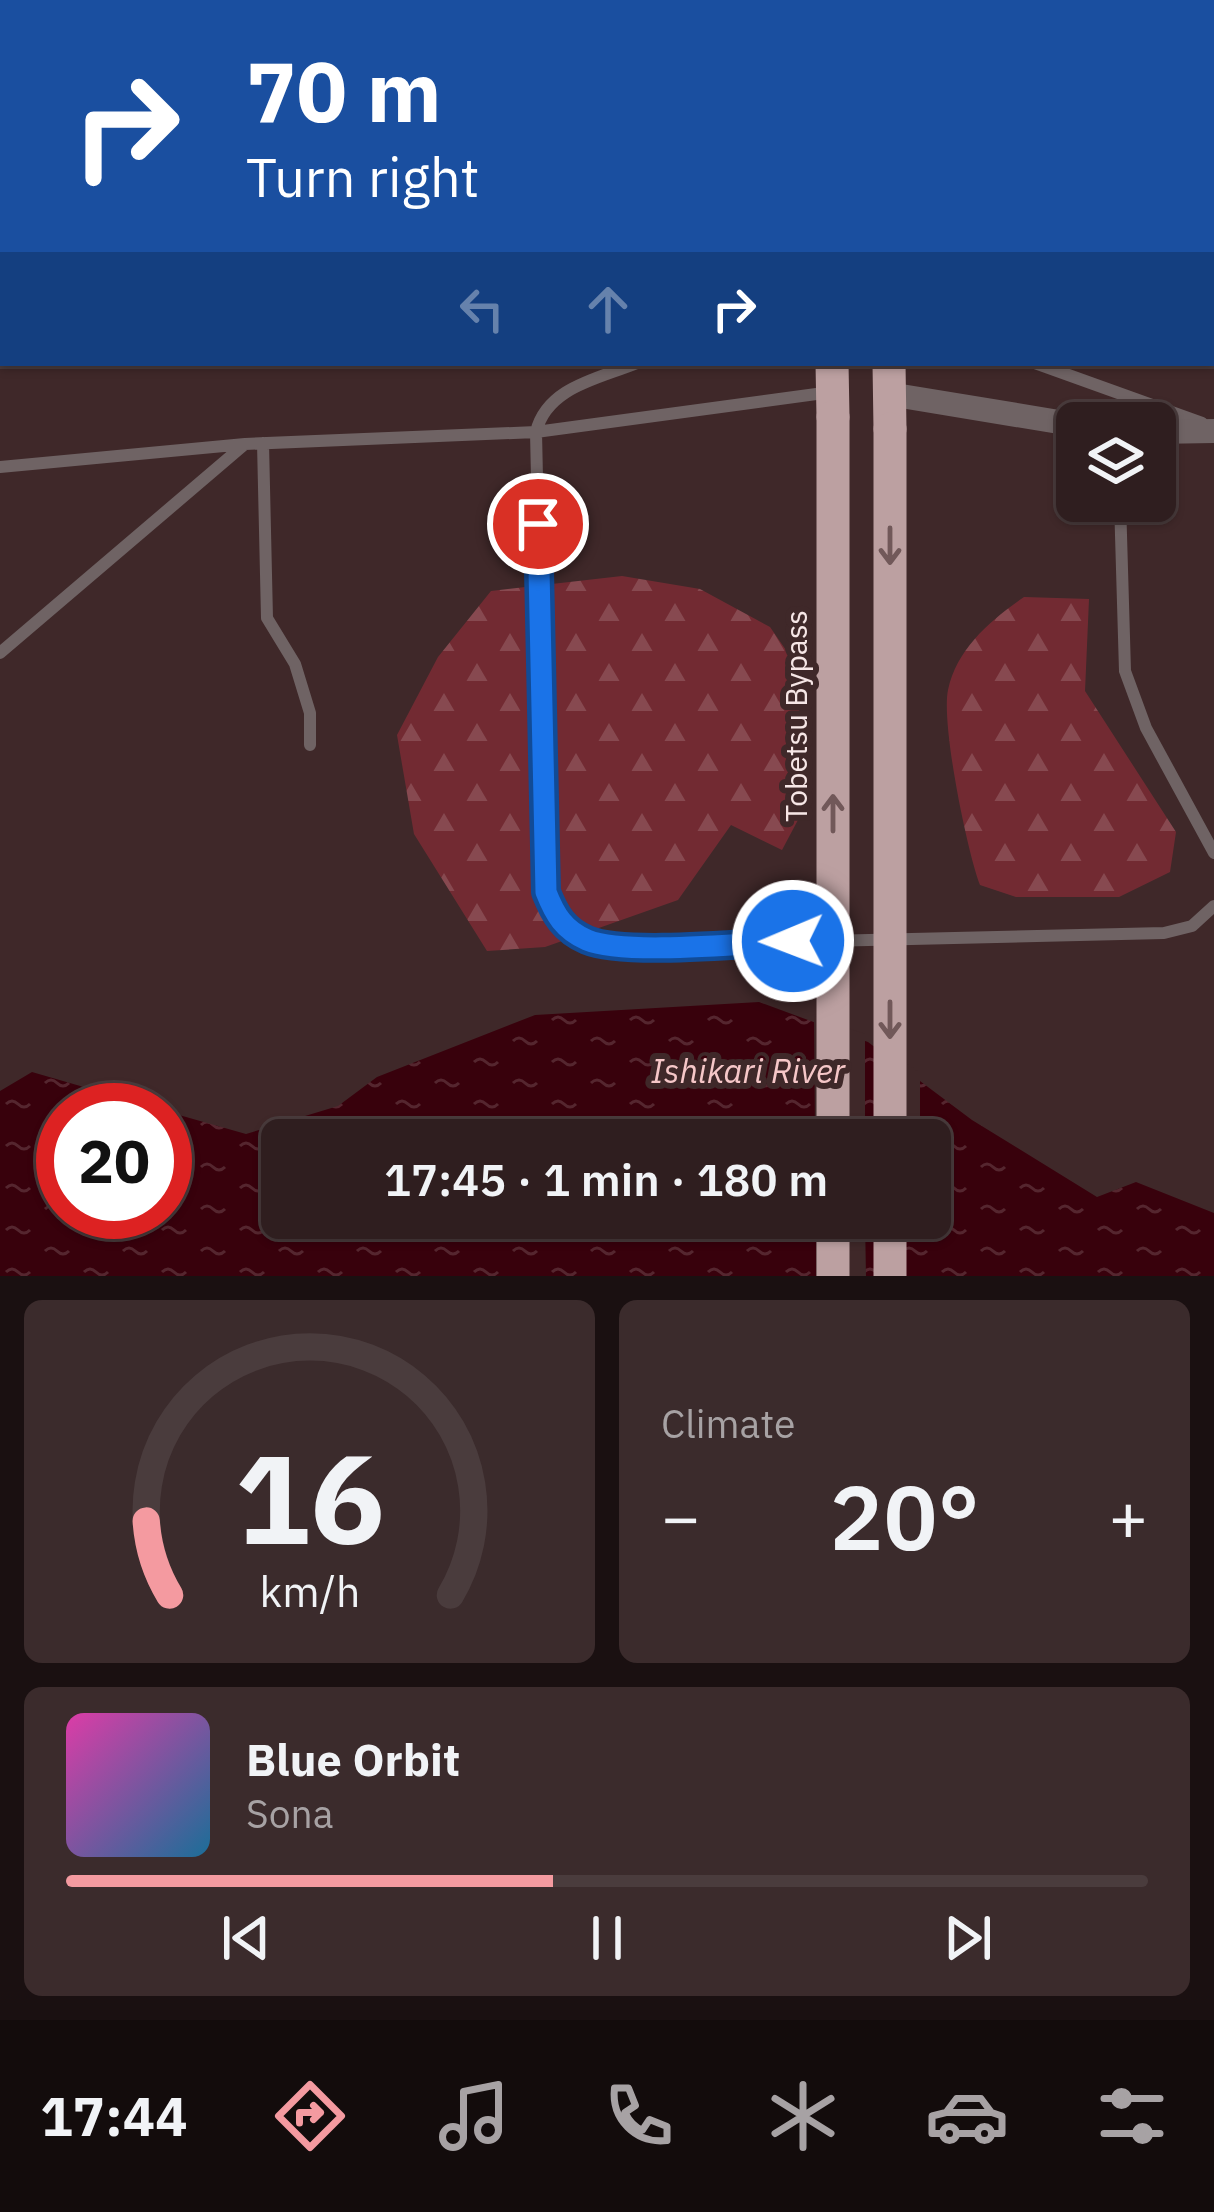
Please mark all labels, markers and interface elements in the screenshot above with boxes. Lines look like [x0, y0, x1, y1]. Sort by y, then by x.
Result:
text: 70 m [246, 36, 442, 145]
icon: right [48, 48, 204, 204]
text: Turn right [246, 142, 480, 212]
icon: left [449, 276, 515, 342]
icon: ahead [575, 276, 641, 342]
icon: right [701, 276, 767, 342]
map controls [1056, 402, 1176, 522]
button: layers [1056, 402, 1176, 522]
pin [487, 473, 589, 575]
icon: arrive [505, 491, 571, 557]
one-way arrow [879, 526, 901, 565]
street label: Tobetsu Bypass [776, 610, 815, 822]
one-way arrow [822, 794, 844, 833]
position arrow [730, 878, 856, 1004]
one-way arrow [879, 1000, 901, 1039]
water label: Ishikari River [651, 1049, 846, 1092]
speed limit sign: 20 [36, 1083, 192, 1239]
text: 17:45 · 1 min · 180 m [384, 1150, 828, 1208]
text: Climate [661, 1398, 795, 1449]
text: 16 [235, 1416, 384, 1578]
text: 20° [829, 1458, 980, 1575]
text: − [661, 1473, 701, 1559]
text: + [1108, 1473, 1148, 1559]
text: km/h [259, 1562, 360, 1618]
text: Blue Orbit [246, 1730, 460, 1788]
text: Sona [246, 1788, 333, 1839]
icon: previous [213, 1905, 279, 1971]
icon: pause [574, 1905, 640, 1971]
icon: next [935, 1905, 1001, 1971]
icon: directions [268, 2074, 352, 2158]
icon: music [432, 2074, 516, 2158]
icon: phone [597, 2074, 681, 2158]
icon: climate [761, 2074, 845, 2158]
icon: car [925, 2074, 1009, 2158]
icon: filters [1090, 2074, 1174, 2158]
text: 17:44 [40, 2081, 188, 2151]

